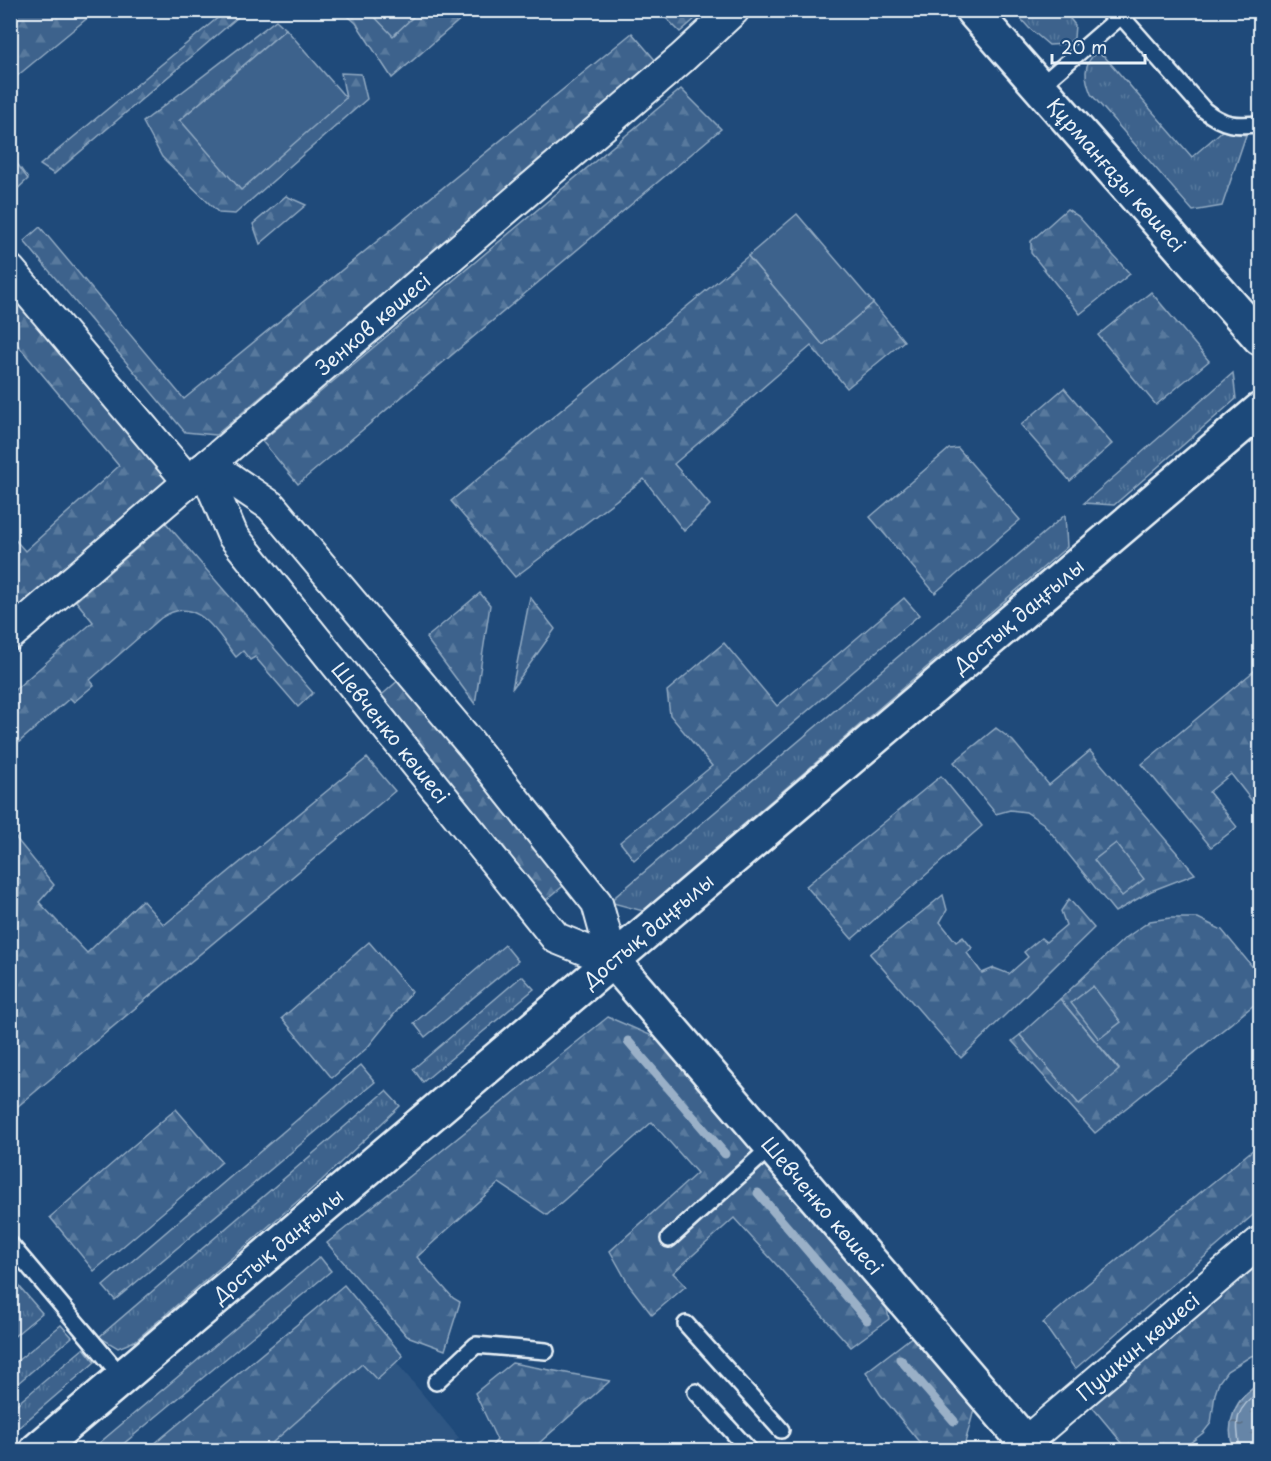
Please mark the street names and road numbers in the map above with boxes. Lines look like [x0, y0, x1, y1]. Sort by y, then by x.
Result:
street label: Құрманғазы көшесі [1040, 91, 1193, 259]
street label: Зенков көшесі [308, 265, 437, 382]
street label: Достық даңғылы [945, 551, 1090, 681]
street label: Шевченко көшесі [325, 655, 457, 810]
street label: Достық даңғылы [575, 866, 720, 996]
street label: Шевченко көшесі [755, 1130, 890, 1281]
street label: Достық даңғылы [205, 1181, 350, 1310]
street label: Пушкин көшесі [1069, 1285, 1206, 1408]

